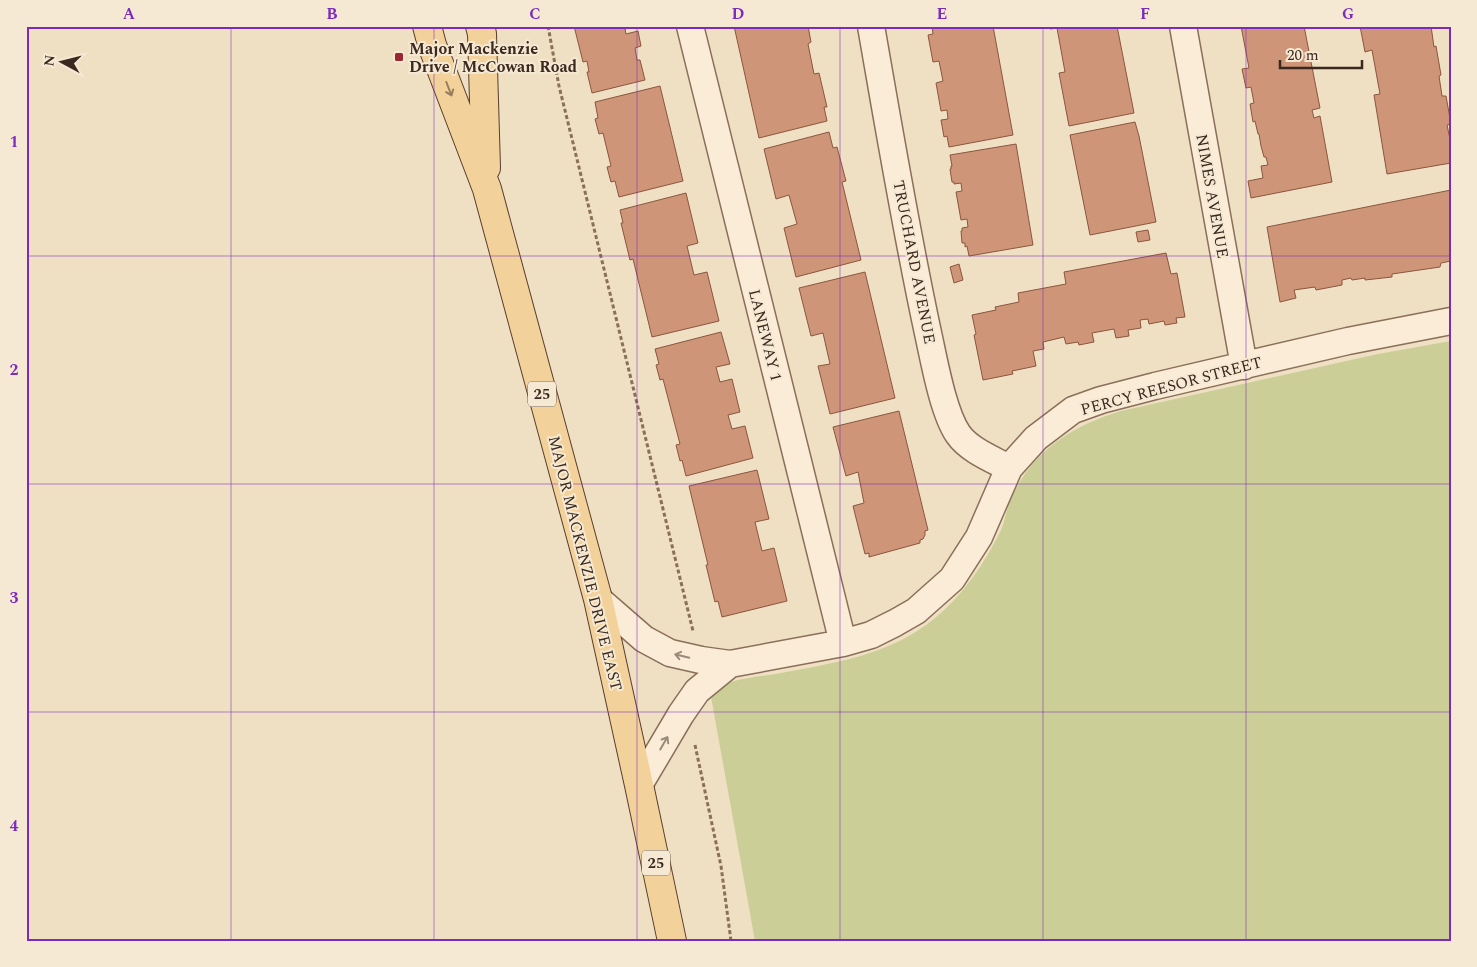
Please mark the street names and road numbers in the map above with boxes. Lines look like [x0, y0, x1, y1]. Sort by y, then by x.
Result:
street label: NIMES AVENUE [1189, 132, 1235, 260]
street label: TRUCHARD AVENUE [886, 178, 942, 346]
street label: LANEWAY 1 [742, 287, 788, 384]
street label: PERCY REESOR STREET [1078, 350, 1265, 422]
road number: 25 [528, 382, 556, 406]
street label: MAJOR MACKENZIE DRIVE EAST [542, 433, 628, 694]
road number: 25 [642, 850, 670, 876]

